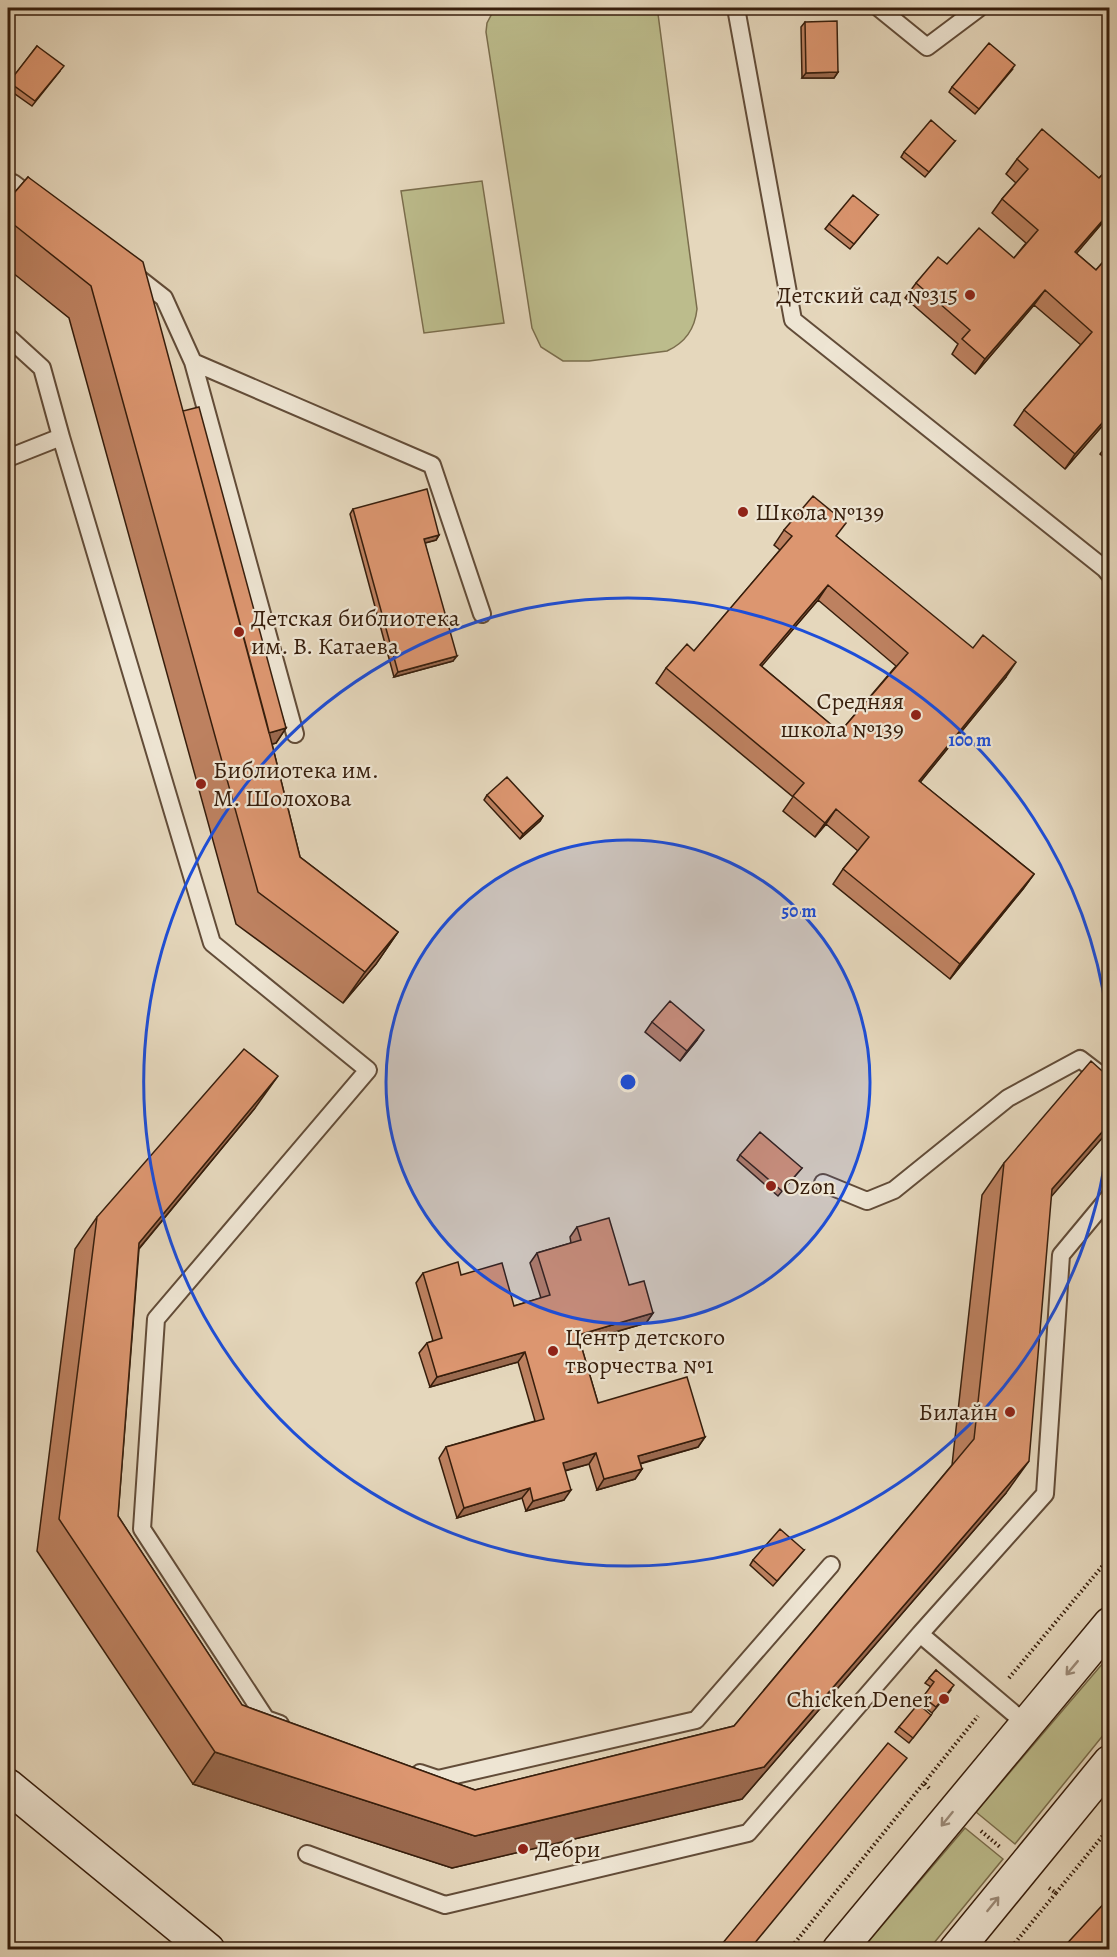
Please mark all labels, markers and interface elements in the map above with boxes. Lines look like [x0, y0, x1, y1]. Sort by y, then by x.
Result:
place label: Детский сад №315 [776, 279, 958, 311]
marker: Детский сад №315 [963, 288, 977, 302]
place label: Школа №139 [755, 496, 884, 528]
marker: Школа №139 [736, 505, 750, 519]
place label: Детская библиотека им. В. Катаева [251, 602, 460, 662]
marker: Детская библиотека им. В. Катаева [232, 625, 246, 639]
place label: Средняя школа №139 [781, 685, 904, 745]
marker: Средняя школа №139 [909, 708, 923, 722]
text: 100 m [949, 728, 991, 752]
place label: Библиотека им. М. Шолохова [213, 754, 379, 814]
marker: Библиотека им. М. Шолохова [194, 777, 208, 791]
text: 50 m [782, 899, 816, 923]
centre of rings [618, 1072, 638, 1092]
place label: Ozon [783, 1170, 836, 1202]
marker: Ozon [764, 1179, 778, 1193]
place label: Центр детского творчества №1 [565, 1321, 725, 1381]
marker: Центр детского творчества №1 [546, 1344, 560, 1358]
place label: Билайн [919, 1396, 998, 1428]
marker: Билайн [1003, 1405, 1017, 1419]
one-way arrow [1065, 1660, 1079, 1675]
place label: Chicken Dener [786, 1683, 932, 1715]
marker: Chicken Dener [937, 1692, 951, 1706]
one-way arrow [941, 1810, 954, 1826]
place label: Дебри [535, 1833, 601, 1865]
marker: Дебри [516, 1842, 530, 1856]
one-way arrow [986, 1896, 999, 1912]

